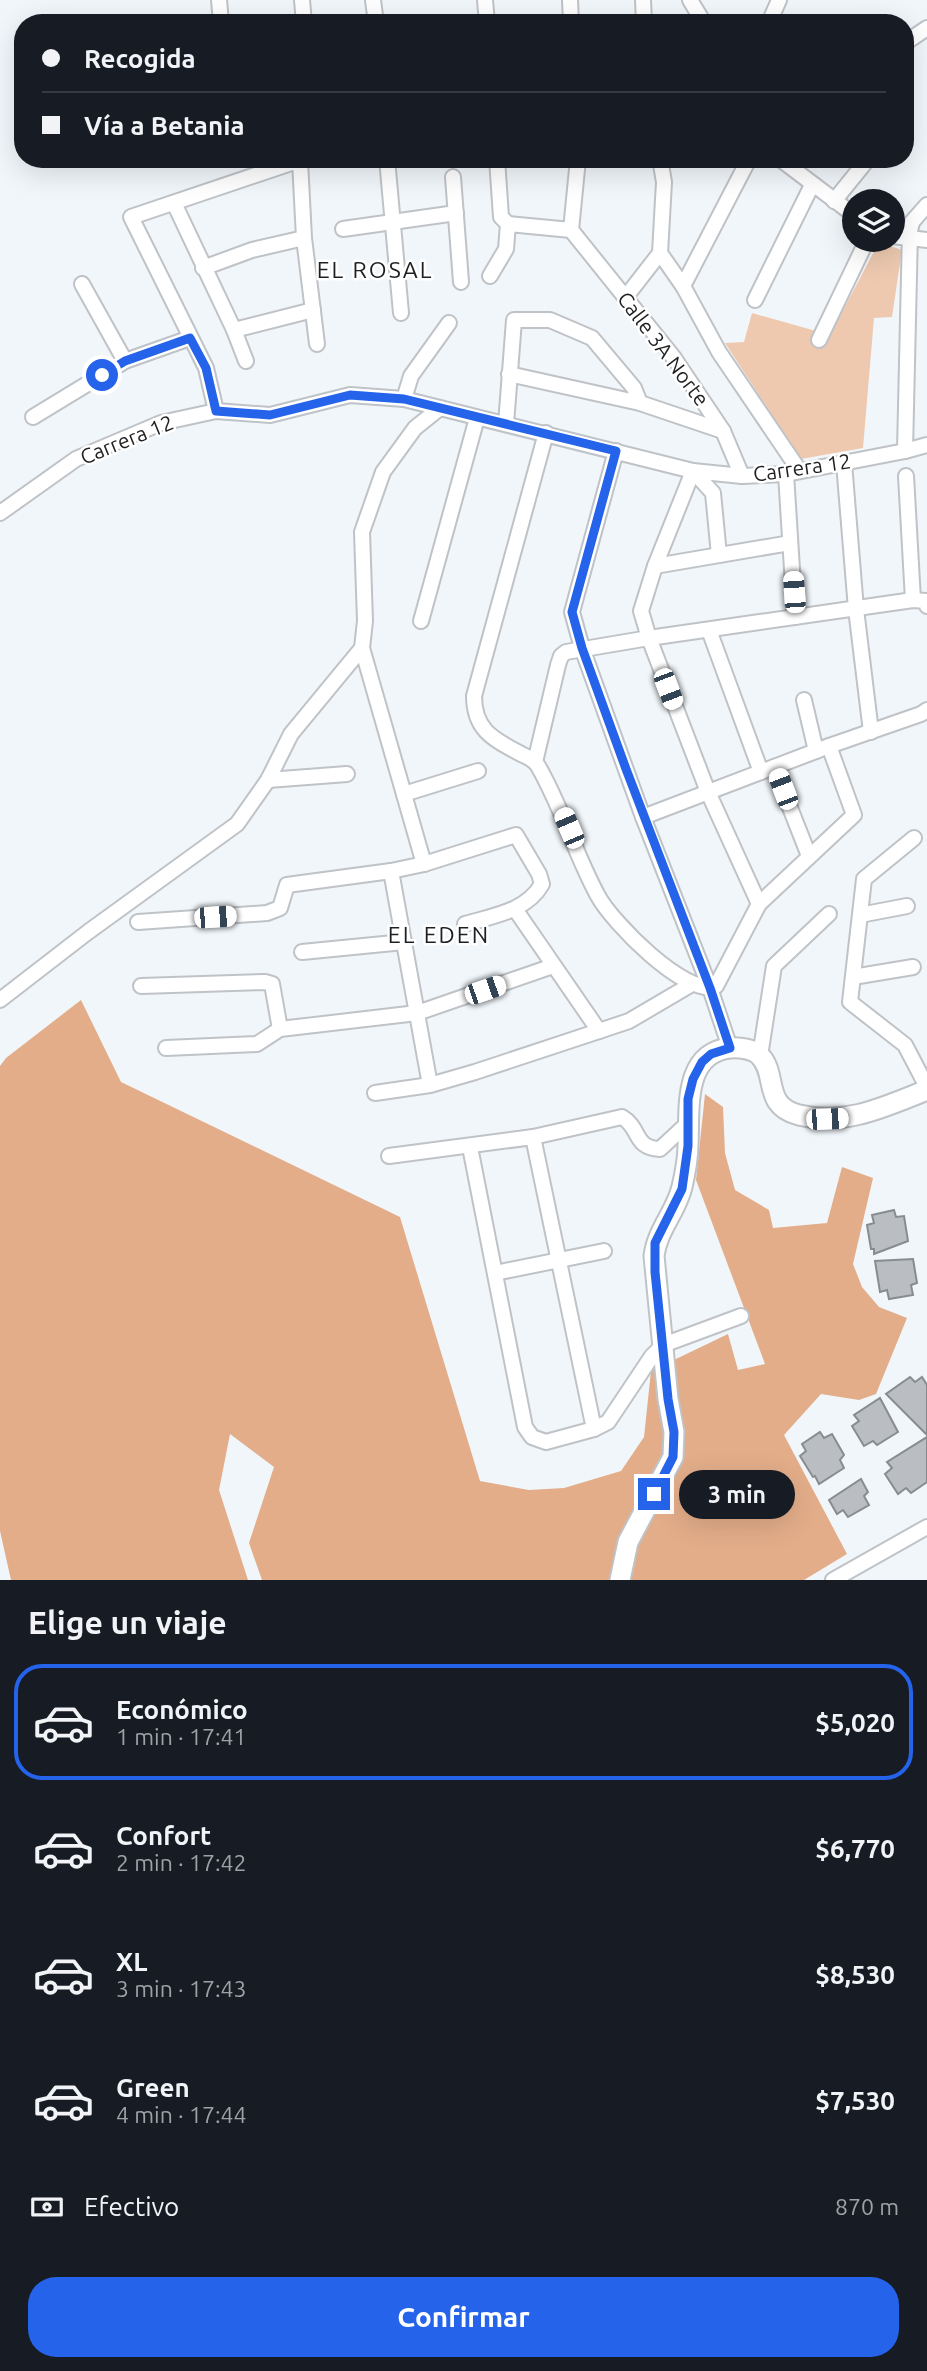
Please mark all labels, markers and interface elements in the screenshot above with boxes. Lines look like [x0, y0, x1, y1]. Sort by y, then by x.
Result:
text: Recogida [84, 44, 196, 73]
text: Vía a Betania [84, 111, 245, 140]
map controls [842, 189, 905, 252]
button: layers [842, 189, 905, 252]
district label: EL ROSAL [317, 257, 433, 282]
street label: Calle 3A Norte [613, 287, 714, 410]
route start [86, 359, 118, 391]
street label: Carrera 12 [77, 410, 177, 469]
street label: Carrera 12 [751, 448, 852, 486]
car [783, 570, 806, 614]
car [651, 666, 686, 712]
car [766, 766, 801, 812]
car [552, 805, 587, 851]
car [194, 905, 237, 929]
district label: EL EDEN [388, 922, 490, 947]
car [462, 973, 509, 1007]
car [806, 1108, 849, 1130]
callout: 3 min [678, 1470, 794, 1518]
route end [638, 1478, 670, 1510]
text: 3 min [708, 1482, 766, 1507]
text: Elige un viaje [28, 1604, 227, 1640]
icon: car [32, 1691, 95, 1754]
text: Económico [116, 1695, 248, 1724]
text: $5,020 [815, 1708, 895, 1737]
text: 1 min · 17:41 [116, 1724, 247, 1749]
icon: car [32, 1817, 95, 1880]
text: Confort [116, 1821, 211, 1850]
text: $6,770 [815, 1834, 895, 1863]
text: 2 min · 17:42 [116, 1850, 247, 1875]
icon: car [32, 1943, 95, 2006]
text: XL [116, 1947, 147, 1976]
text: $8,530 [815, 1960, 895, 1989]
text: 3 min · 17:43 [116, 1976, 247, 2001]
icon: car [32, 2069, 95, 2132]
text: Green [116, 2073, 190, 2102]
text: $7,530 [815, 2086, 895, 2115]
text: 4 min · 17:44 [116, 2102, 247, 2127]
icon: cash [28, 2188, 66, 2226]
text: Efectivo [84, 2192, 179, 2221]
text: 870 m [835, 2194, 899, 2219]
button: Confirmar [28, 2277, 899, 2357]

